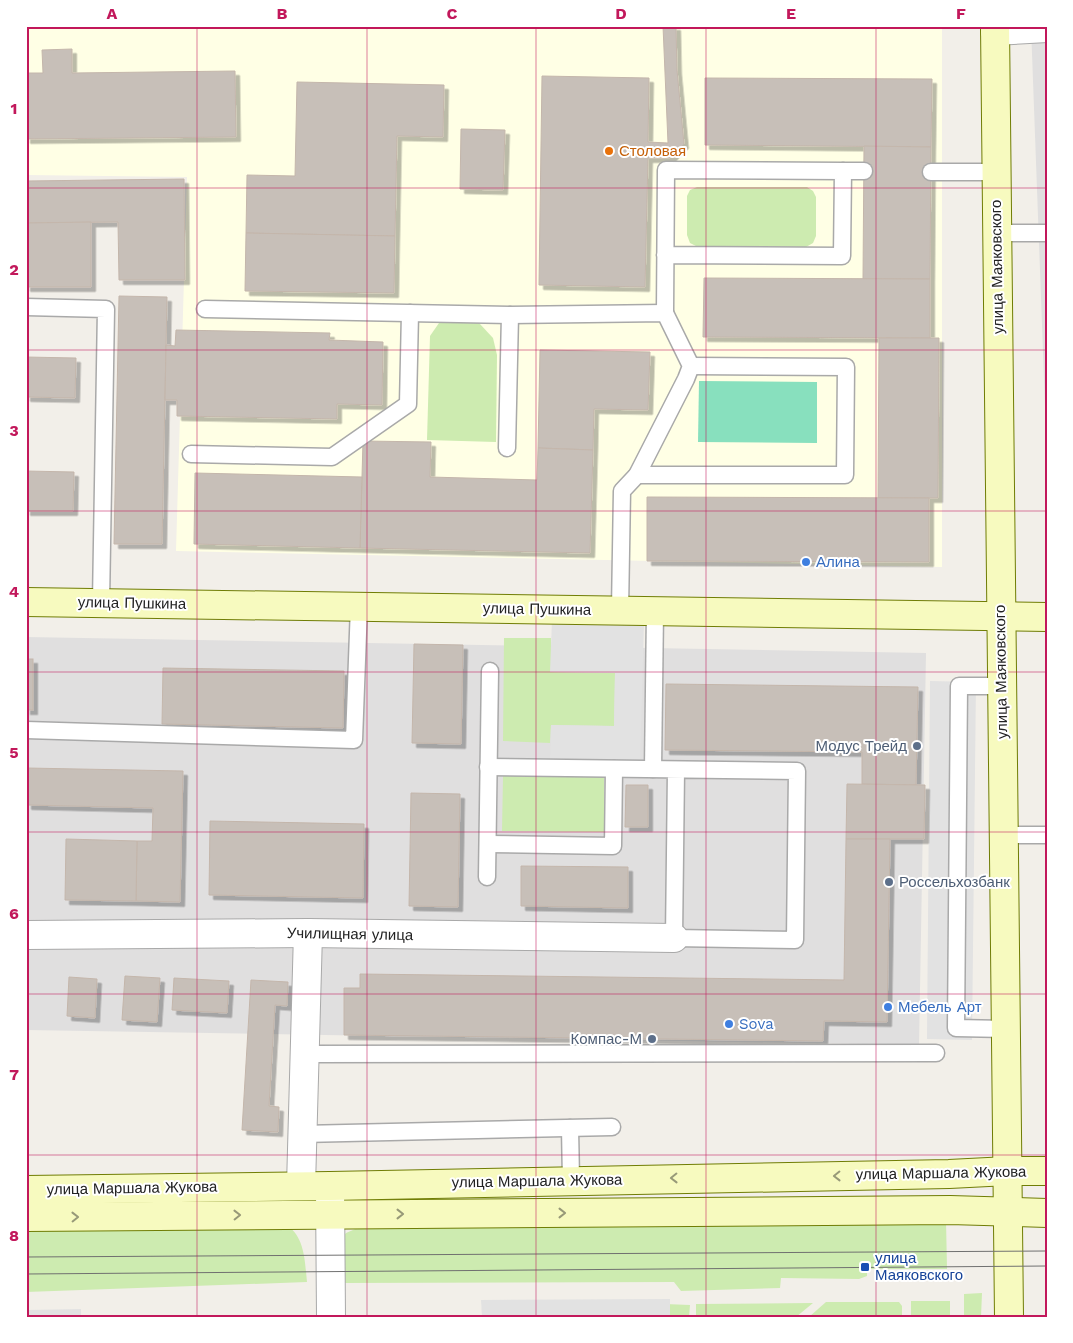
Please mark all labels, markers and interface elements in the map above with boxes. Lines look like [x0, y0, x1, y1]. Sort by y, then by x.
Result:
text: A [107, 4, 118, 23]
text: B [277, 4, 288, 23]
text: C [447, 4, 458, 23]
text: D [615, 4, 627, 23]
text: E [786, 4, 796, 23]
text: F [956, 4, 966, 23]
text: 1 [11, 99, 17, 118]
place label: Столовая [619, 142, 686, 160]
marker: Столовая [603, 145, 615, 157]
street label: улица Маяковского [987, 200, 1007, 334]
text: 2 [9, 260, 19, 279]
text: 3 [9, 421, 19, 440]
place label: Алина [816, 553, 860, 571]
marker: Алина [800, 556, 812, 568]
text: 4 [9, 582, 19, 601]
street label: улица Пушкина [78, 593, 187, 613]
street label: улица Пушкина [483, 599, 592, 619]
street label: улица Маяковского [991, 605, 1011, 739]
place label: Модус Трейд [815, 737, 907, 755]
marker: Модус Трейд [911, 740, 923, 752]
text: 5 [9, 743, 19, 762]
place label: Россельхозбанк [899, 873, 1010, 891]
marker: Россельхозбанк [883, 876, 895, 888]
text: 6 [9, 904, 19, 923]
street label: Училищная улица [287, 924, 414, 944]
place label: Мебель Арт [898, 998, 982, 1016]
marker: Мебель Арт [882, 1001, 894, 1013]
place label: Sova [739, 1015, 774, 1033]
marker: Sova [723, 1018, 735, 1030]
place label: Компас-М [570, 1030, 642, 1048]
marker: Компас-М [646, 1033, 658, 1045]
text: 7 [9, 1065, 19, 1084]
street label: улица Маршала Жукова [856, 1163, 1027, 1183]
street label: улица Маршала Жукова [452, 1171, 623, 1191]
one-way arrow [832, 1171, 840, 1181]
one-way arrow [670, 1173, 678, 1184]
street label: улица Маршала Жукова [47, 1178, 218, 1198]
one-way arrow [559, 1208, 567, 1218]
one-way arrow [396, 1209, 404, 1219]
one-way arrow [234, 1210, 242, 1220]
one-way arrow [72, 1212, 79, 1222]
text: 8 [9, 1226, 19, 1245]
place label: улица Маяковского [875, 1249, 963, 1284]
marker: улица Маяковского [859, 1261, 871, 1273]

